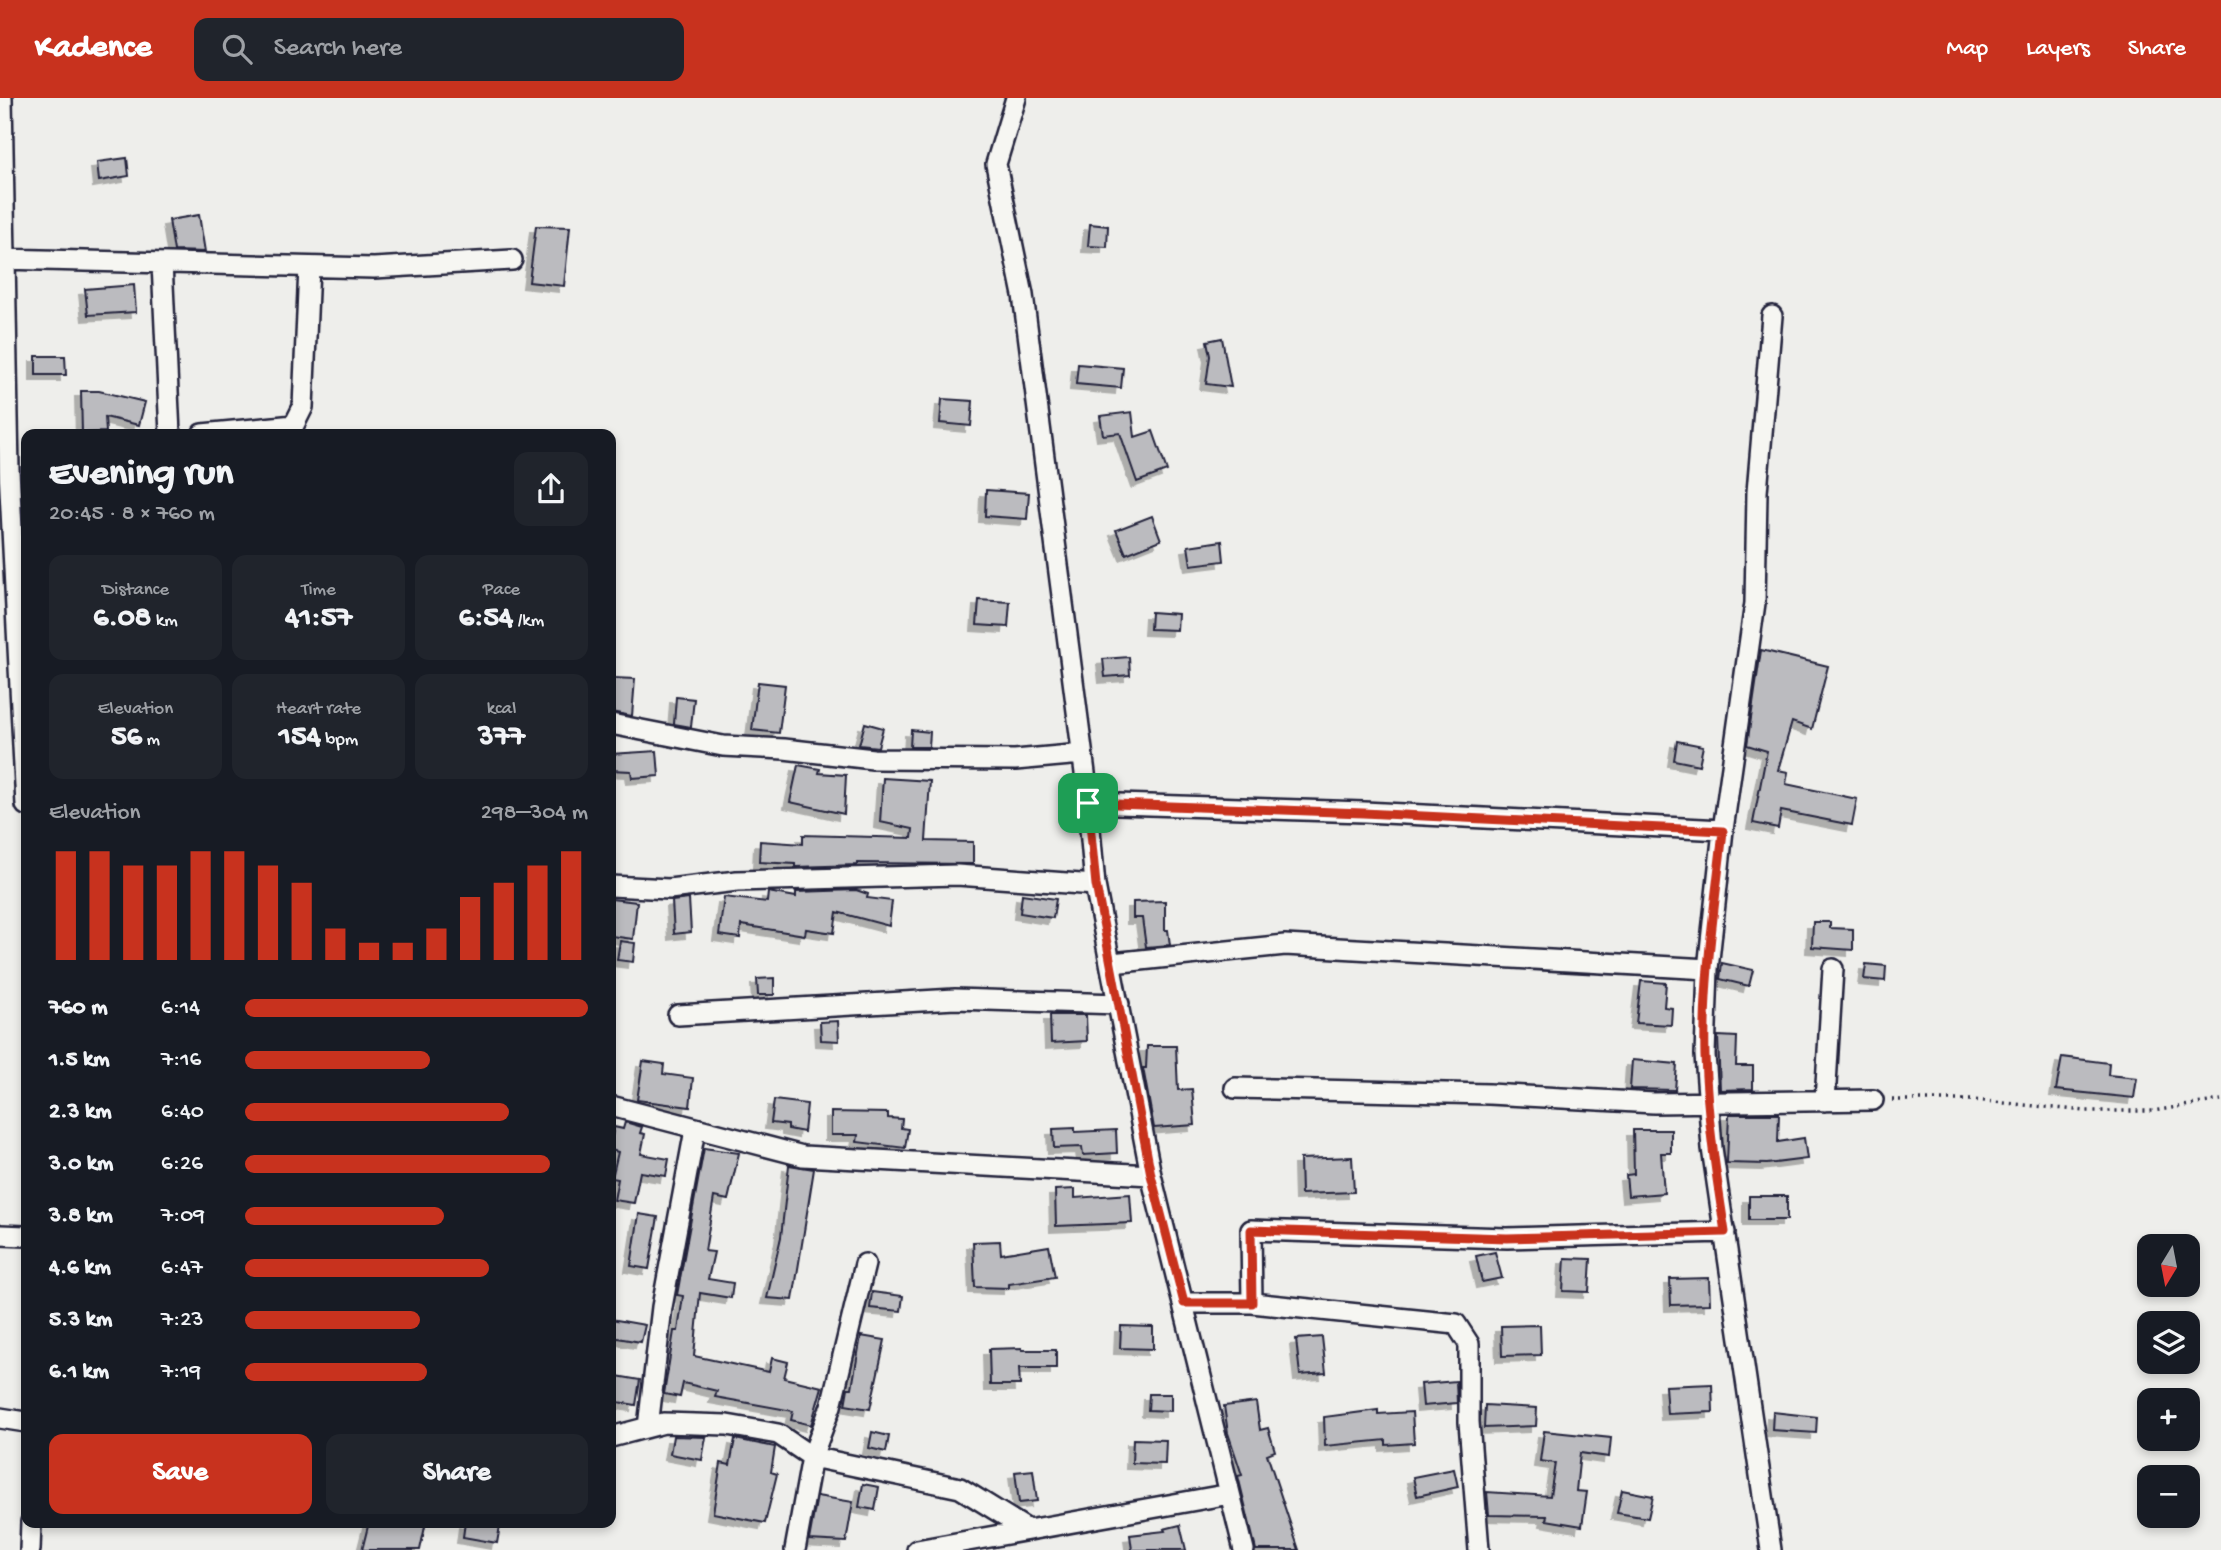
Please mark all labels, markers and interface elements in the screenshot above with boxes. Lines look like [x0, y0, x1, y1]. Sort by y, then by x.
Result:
search box [194, 18, 684, 81]
text: Kadence [35, 30, 152, 68]
icon: search [218, 30, 256, 68]
text: Search here [274, 34, 402, 65]
text: Map [1946, 35, 1988, 64]
text: Layers [2026, 35, 2090, 64]
text: Share [2128, 35, 2186, 64]
button: share [514, 452, 588, 526]
text: Evening run [49, 453, 233, 497]
text: 20:45 · 8 × 760 m [49, 501, 215, 528]
text: Distance [102, 579, 169, 602]
text: Time [301, 579, 336, 602]
text: Pace [483, 579, 520, 602]
text: 6.08 [93, 602, 151, 637]
text: 41:57 [285, 602, 352, 637]
text: 6:54 [459, 602, 513, 637]
text: km [151, 610, 178, 633]
text: /km [513, 610, 544, 633]
text: Elevation [98, 698, 173, 721]
text: Heart rate [276, 698, 361, 721]
text: kcal [487, 698, 516, 721]
text: 56 [111, 721, 142, 756]
text: 154 [279, 721, 321, 756]
text: 377 [478, 721, 525, 756]
text: m [142, 729, 160, 752]
text: bpm [321, 729, 358, 752]
pin [1058, 773, 1118, 833]
icon: arrive [1069, 784, 1107, 822]
text: Elevation [49, 800, 140, 827]
text: 298–304 m [481, 800, 588, 827]
text: 760 m [49, 995, 107, 1022]
text: 6:14 [161, 995, 200, 1022]
text: 1.5 km [49, 1047, 110, 1074]
text: 7:16 [161, 1047, 201, 1074]
text: 2.3 km [49, 1099, 111, 1126]
text: 6:40 [161, 1099, 204, 1126]
text: 3.0 km [49, 1151, 113, 1178]
text: 6:26 [161, 1151, 203, 1178]
text: 3.8 km [49, 1203, 113, 1230]
text: 7:09 [161, 1203, 205, 1230]
north arrow [2137, 1234, 2200, 1297]
map controls [2137, 1234, 2200, 1528]
text: 4.6 km [49, 1255, 111, 1282]
text: 6:47 [161, 1255, 203, 1282]
text: 5.3 km [49, 1307, 112, 1334]
text: 7:23 [161, 1307, 203, 1334]
button: layers [2137, 1311, 2200, 1374]
text: 6.1 km [49, 1359, 109, 1386]
text: 7:19 [161, 1359, 201, 1386]
button: + [2137, 1388, 2200, 1451]
button: Save [49, 1434, 312, 1514]
button: Share [326, 1434, 588, 1514]
button: − [2137, 1465, 2200, 1528]

